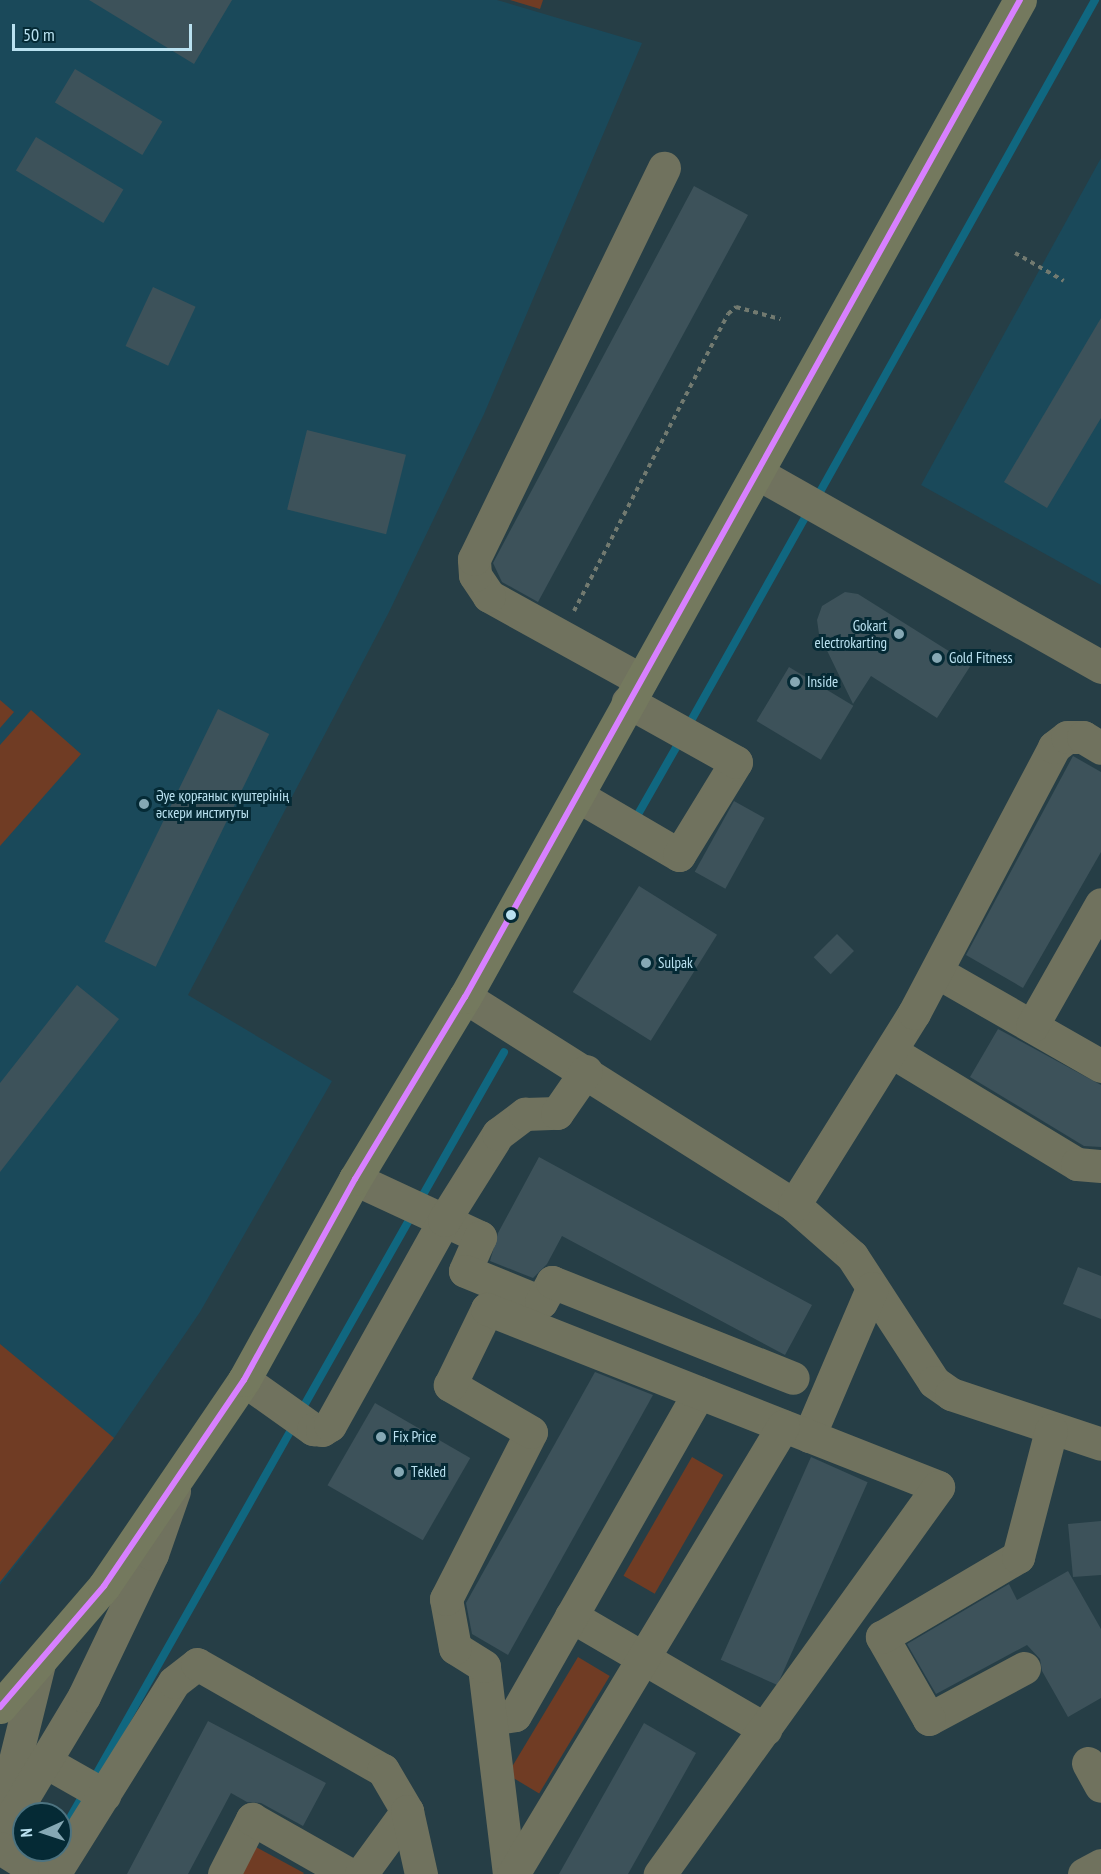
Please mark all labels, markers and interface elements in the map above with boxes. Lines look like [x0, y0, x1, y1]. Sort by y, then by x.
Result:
scale bar [15, 12, 195, 50]
text: 50 m [23, 23, 55, 46]
place label: Gokart electrokarting [814, 616, 887, 651]
marker: Gokart electrokarting [892, 627, 906, 641]
place label: Gold Fitness [949, 649, 1013, 667]
marker: Gold Fitness [930, 651, 944, 665]
place label: Inside [807, 673, 838, 691]
marker: Inside [788, 675, 802, 689]
place label: Әуе қорғаныс күштерінің әскери институты [156, 786, 289, 821]
marker: Әуе қорғаныс күштерінің әскери институты [137, 797, 151, 811]
unlabelled marker [505, 909, 517, 921]
place label: Sulpak [658, 954, 693, 972]
marker: Sulpak [639, 956, 653, 970]
place label: Fix Price [393, 1428, 437, 1446]
marker: Fix Price [374, 1430, 388, 1444]
place label: Тekled [411, 1463, 446, 1481]
marker: Тekled [392, 1465, 406, 1479]
north arrow [12, 1802, 72, 1862]
text: N [16, 1828, 36, 1838]

